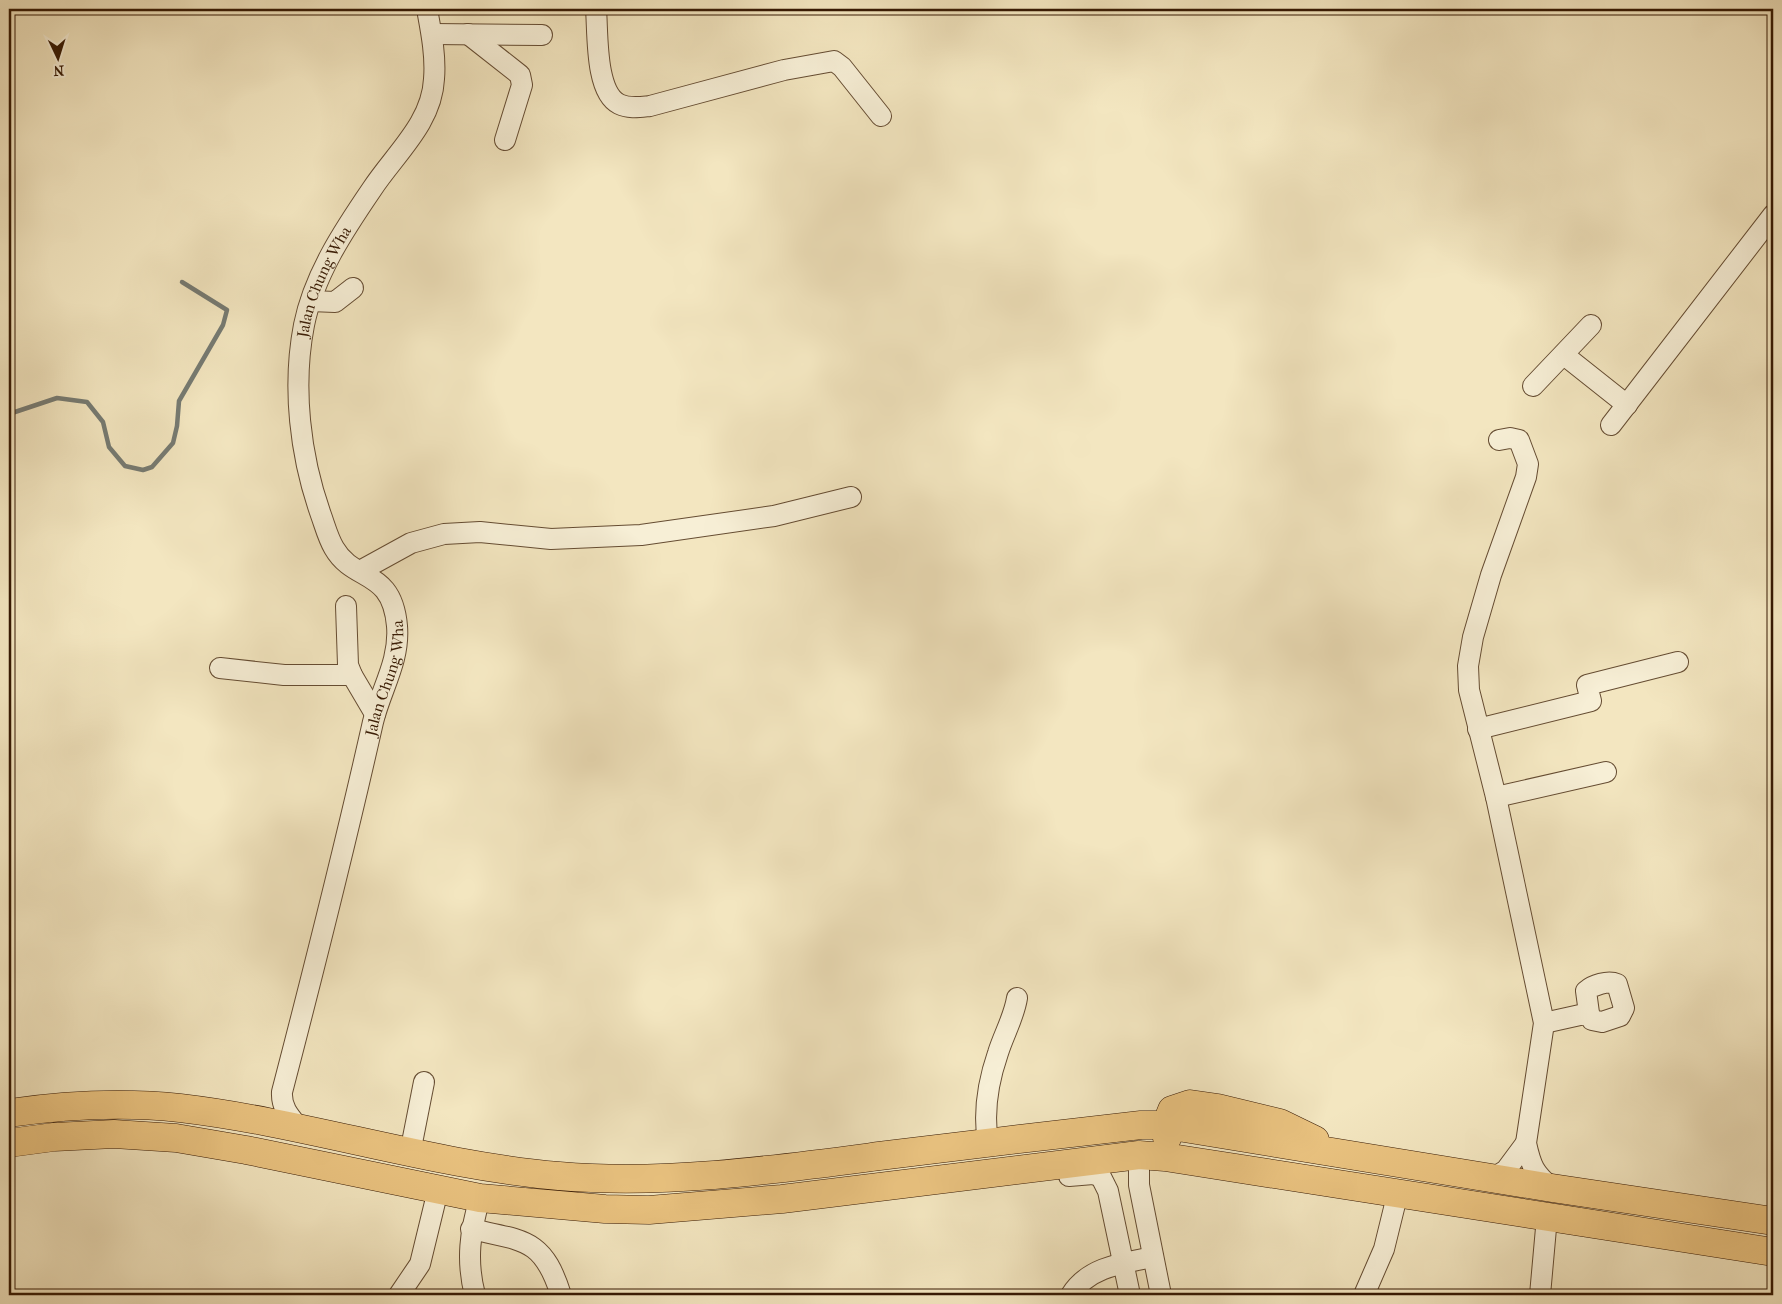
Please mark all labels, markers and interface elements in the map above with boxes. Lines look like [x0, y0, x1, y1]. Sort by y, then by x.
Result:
north arrow [32, 32, 82, 82]
text: N [53, 62, 65, 79]
street label: Jalan Chung Wha [292, 222, 355, 341]
street label: Jalan Chung Wha [360, 619, 407, 740]

